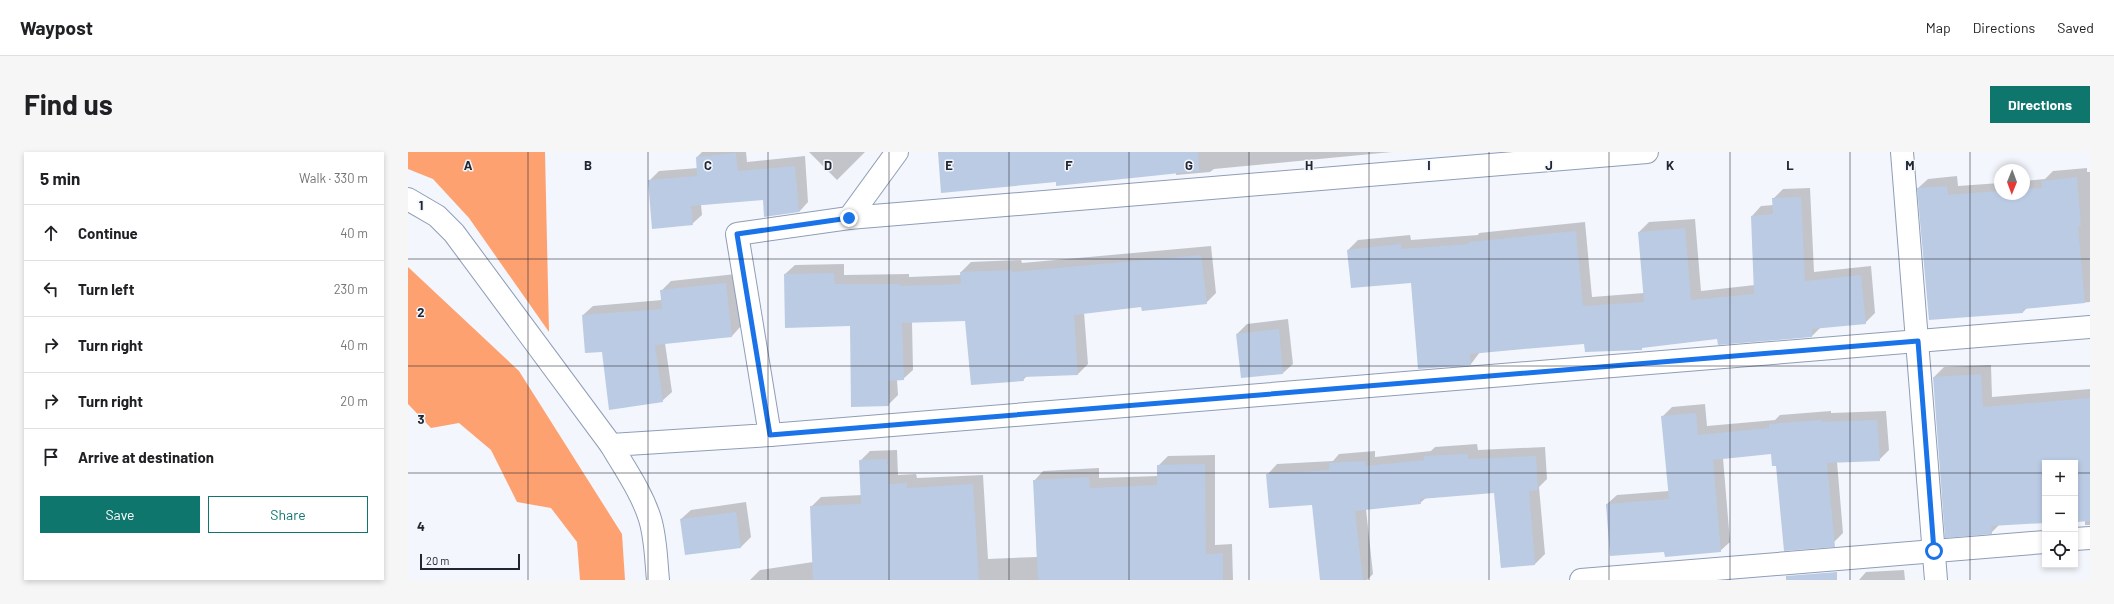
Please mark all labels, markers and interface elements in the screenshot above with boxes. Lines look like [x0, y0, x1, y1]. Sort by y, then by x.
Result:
text: Waypost [20, 16, 93, 39]
text: Map [1926, 19, 1951, 36]
text: Directions [1973, 19, 2035, 36]
text: Saved [2057, 19, 2094, 36]
button: Directions [1990, 86, 2090, 123]
text: Find us [24, 87, 113, 121]
text: A [464, 157, 473, 173]
text: B [584, 157, 592, 173]
text: C [704, 157, 712, 173]
text: D [824, 157, 832, 173]
text: E [945, 157, 953, 173]
text: F [1065, 157, 1073, 173]
text: G [1185, 157, 1193, 173]
text: H [1305, 157, 1313, 173]
text: I [1427, 157, 1431, 173]
text: J [1545, 157, 1553, 173]
text: K [1666, 157, 1674, 173]
text: L [1786, 157, 1794, 173]
text: M [1905, 157, 1915, 173]
north arrow [1994, 164, 2030, 200]
text: 5 min [40, 168, 80, 188]
text: Walk · 330 m [299, 170, 368, 186]
text: 1 [419, 197, 423, 213]
route end [840, 209, 858, 227]
icon: ahead [40, 222, 62, 244]
text: Continue [78, 224, 138, 242]
text: 40 m [340, 225, 368, 241]
icon: left [40, 278, 62, 300]
text: Turn left [78, 280, 134, 298]
text: 230 m [334, 281, 368, 297]
text: 2 [417, 304, 425, 320]
icon: right [40, 334, 62, 356]
text: Turn right [78, 336, 143, 354]
text: 40 m [340, 337, 368, 353]
icon: right [40, 390, 62, 412]
text: Turn right [78, 392, 143, 410]
text: 20 m [340, 393, 368, 409]
text: 3 [417, 411, 425, 427]
icon: arrive [40, 446, 62, 468]
text: Arrive at destination [78, 448, 214, 466]
map controls [2042, 460, 2078, 568]
button: + [2042, 460, 2078, 496]
button: Save [40, 496, 200, 533]
button: Share [208, 496, 368, 533]
button: − [2042, 496, 2078, 532]
text: 4 [417, 518, 425, 534]
button: locate [2042, 532, 2078, 568]
route start [1925, 542, 1943, 560]
scale bar [420, 552, 520, 571]
text: 20 m [426, 554, 449, 567]

